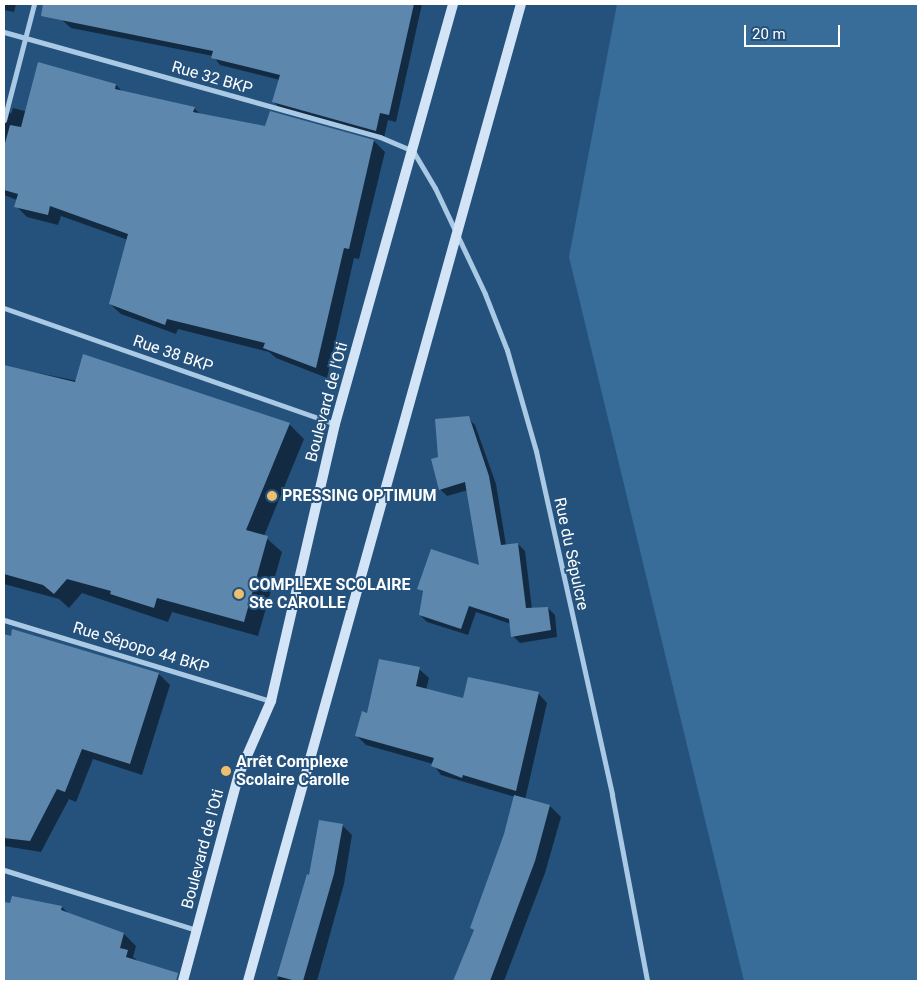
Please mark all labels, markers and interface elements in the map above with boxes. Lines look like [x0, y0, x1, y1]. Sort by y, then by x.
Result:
scale bar [747, 15, 843, 47]
text: 20 m [752, 25, 786, 43]
street label: Rue 32 BKP [169, 57, 255, 99]
street label: Rue 38 BKP [131, 331, 215, 377]
street label: Boulevard de l'Oti [302, 340, 352, 464]
place label: PRESSING OPTIMUM [282, 486, 437, 506]
marker: PRESSING OPTIMUM [266, 490, 278, 502]
street label: Rue du Sépulcre [550, 496, 592, 612]
place label: COMPLEXE SCOLAIRE Ste CAROLLE [249, 575, 410, 613]
marker: COMPLEXE SCOLAIRE Ste CAROLLE [233, 588, 245, 600]
street label: Rue Sépopo 44 BKP [71, 618, 211, 678]
place label: Arrêt Complexe Scolaire Carolle [236, 752, 349, 790]
marker: Arrêt Complexe Scolaire Carolle [220, 765, 232, 777]
street label: Boulevard de l'Oti [178, 787, 228, 911]

